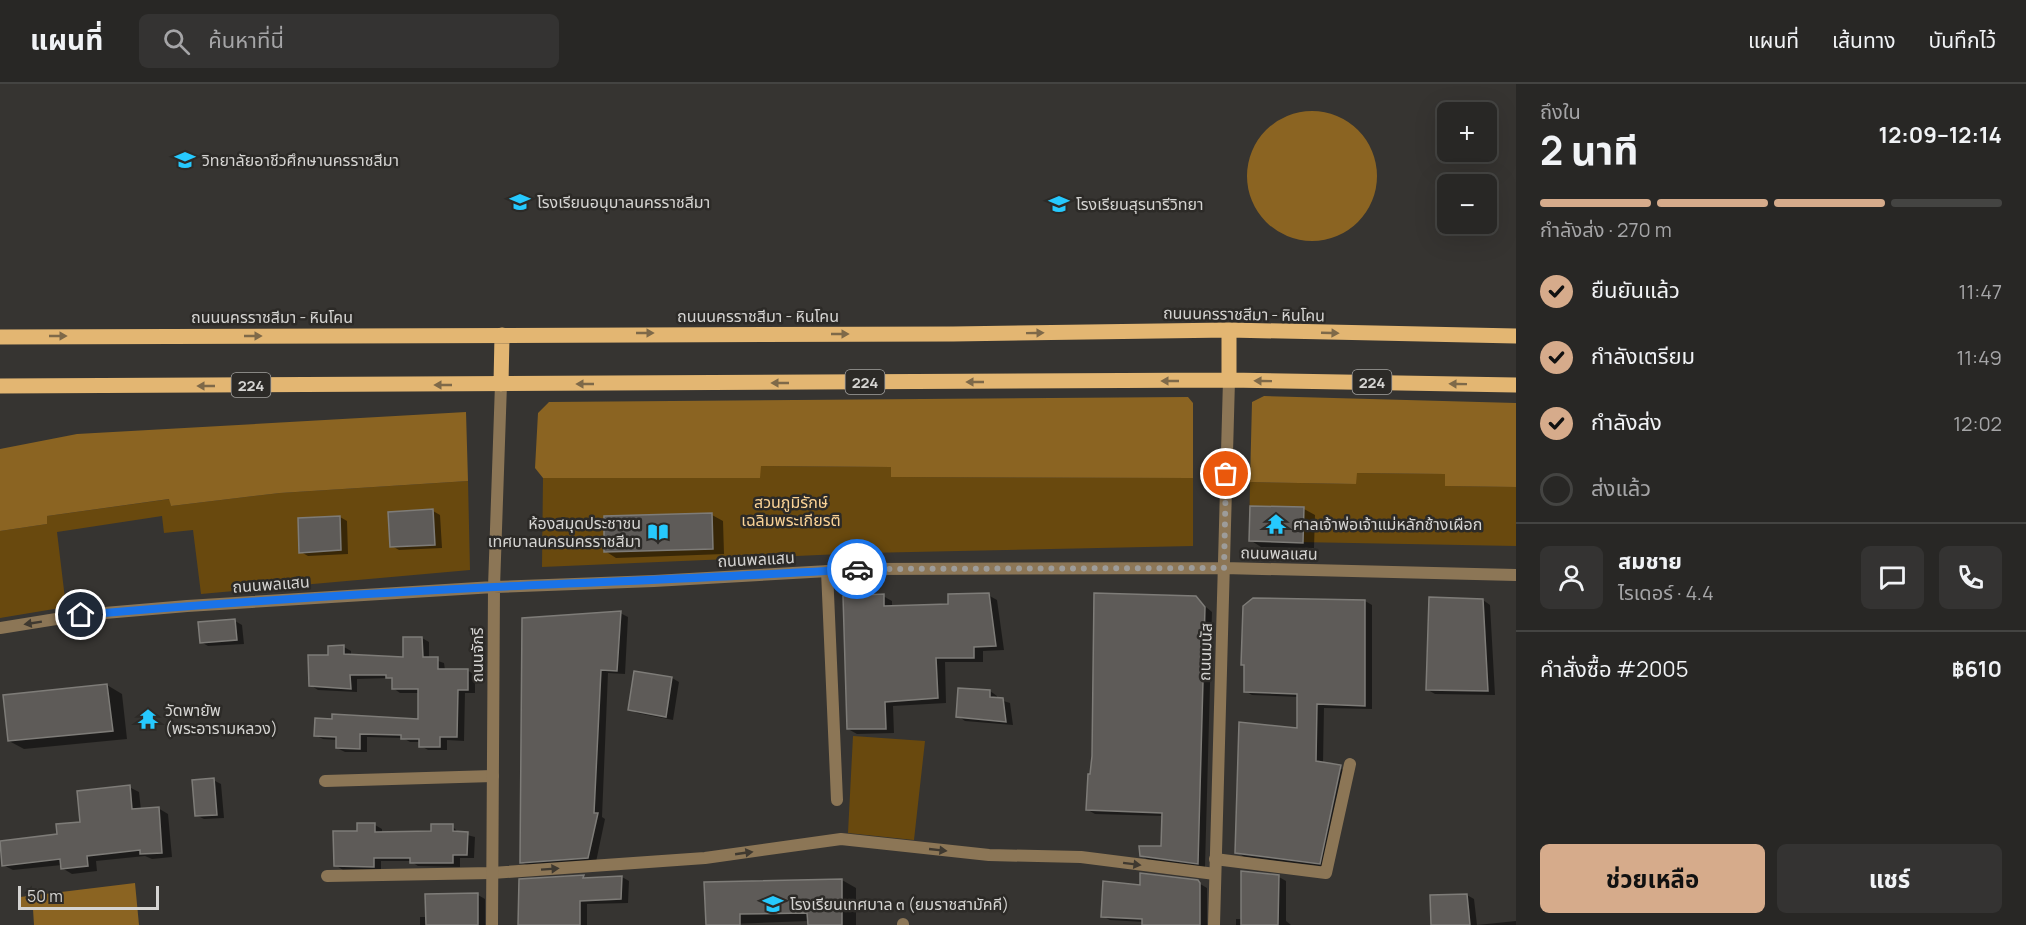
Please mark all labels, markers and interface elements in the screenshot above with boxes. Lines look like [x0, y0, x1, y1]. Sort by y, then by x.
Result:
search box [139, 14, 559, 68]
text: แผนที่ [30, 20, 103, 58]
icon: search [160, 25, 193, 58]
text: ค้นหาที่นี่ [208, 25, 284, 55]
text: แผนที่ [1748, 26, 1799, 54]
text: เส้นทาง [1832, 26, 1896, 54]
text: บันทึกไว้ [1929, 26, 1996, 54]
text: ถึงใน [1540, 98, 1581, 125]
map controls [1437, 102, 1497, 234]
button: + [1437, 102, 1497, 162]
text: 12:09–12:14 [1879, 120, 2002, 150]
text: 2 นาที [1540, 123, 1638, 177]
school or university icon: วิทยาลัยอาชีวศึกษานครราชสีมา [173, 148, 197, 172]
place label: วิทยาลัยอาชีวศึกษานครราชสีมา [201, 149, 399, 171]
button: − [1437, 174, 1497, 234]
school or university icon: โรงเรียนอนุบาลนครราชสีมา [508, 190, 532, 214]
place label: โรงเรียนอนุบาลนครราชสีมา [537, 191, 710, 213]
school or university icon: โรงเรียนสุรนารีวิทยา [1047, 192, 1071, 216]
place label: โรงเรียนสุรนารีวิทยา [1076, 193, 1204, 215]
text: กำลังส่ง · 270 m [1540, 216, 1672, 243]
icon: check [1540, 275, 1573, 308]
text: ยืนยันแล้ว [1591, 275, 1680, 305]
text: 11:47 [1959, 278, 2002, 305]
street label: ถนนนครราชสีมา - หินโคน [1163, 302, 1325, 326]
street label: ถนนนครราชสีมา - หินโคน [677, 305, 839, 327]
street label: ถนนนครราชสีมา - หินโคน [191, 306, 353, 328]
one-way arrow [635, 328, 654, 338]
one-way arrow [1025, 328, 1044, 338]
one-way arrow [830, 329, 849, 339]
one-way arrow [1320, 329, 1339, 338]
one-way arrow [49, 331, 68, 341]
one-way arrow [244, 331, 263, 341]
icon: check [1540, 341, 1573, 374]
text: กำลังเตรียม [1591, 341, 1695, 371]
text: 11:49 [1956, 344, 2002, 371]
road number: 224 [846, 370, 884, 394]
road number: 224 [1352, 370, 1392, 394]
road number: 224 [232, 373, 270, 397]
one-way arrow [1161, 376, 1180, 385]
one-way arrow [1253, 376, 1272, 385]
one-way arrow [966, 377, 985, 387]
one-way arrow [771, 378, 790, 388]
one-way arrow [576, 379, 595, 389]
one-way arrow [1448, 379, 1467, 389]
one-way arrow [433, 380, 452, 390]
one-way arrow [196, 381, 215, 391]
icon: check [1540, 407, 1573, 440]
text: กำลังส่ง [1591, 407, 1662, 437]
text: 12:02 [1953, 410, 2002, 437]
pin [1200, 448, 1251, 499]
icon: bag [1209, 457, 1242, 490]
text: ส่งแล้ว [1591, 473, 1651, 503]
park label: สวนภูมิรักษ์ เฉลิมพระเกียรติ [741, 491, 841, 531]
place label: ห้องสมุดประชาชน เทศบาลนครนครราชสีมา [488, 512, 641, 552]
temple icon: ศาลเจ้าพ่อเจ้าแม่หลักช้างเผือก [1264, 512, 1288, 536]
place label: ศาลเจ้าพ่อเจ้าแม่หลักช้างเผือก [1293, 513, 1482, 535]
library icon: ห้องสมุดประชาชน เทศบาลนครนครราชสีมา [646, 520, 670, 544]
courier [827, 539, 887, 599]
street label: ถนนพลแสน [1240, 541, 1318, 565]
street label: ถนนพลแสน [717, 546, 795, 572]
button: person [1540, 546, 1603, 609]
text: สมชาย [1618, 546, 1682, 576]
button: chat [1861, 546, 1924, 609]
button: phone [1939, 546, 2002, 609]
icon: car [841, 553, 874, 586]
street label: ถนนพลแสน [232, 570, 310, 598]
text: ไรเดอร์ · 4.4 [1618, 579, 1714, 606]
pin [55, 589, 106, 640]
icon: home [64, 598, 97, 631]
one-way arrow [24, 618, 43, 627]
street label: ถนนมนัส [1193, 623, 1217, 681]
street label: ถนนจักรี [466, 627, 488, 683]
text: คำสั่งซื้อ #2005 [1540, 654, 1688, 684]
text: ฿610 [1952, 654, 2002, 684]
place label: วัดพายัพ (พระอารามหลวง) [165, 699, 278, 739]
temple icon: วัดพายัพ (พระอารามหลวง) [136, 707, 160, 731]
button: ช่วยเหลือ [1540, 844, 1765, 913]
button: แชร์ [1777, 844, 2002, 913]
one-way arrow [928, 845, 947, 854]
one-way arrow [735, 848, 754, 857]
one-way arrow [1123, 859, 1142, 868]
one-way arrow [541, 864, 560, 873]
scale bar [18, 883, 159, 910]
text: 50 m [27, 885, 63, 907]
school or university icon: โรงเรียนเทศบาล ๓ (ยมราชสามัคคี) [761, 892, 785, 916]
place label: โรงเรียนเทศบาล ๓ (ยมราชสามัคคี) [790, 893, 1009, 915]

